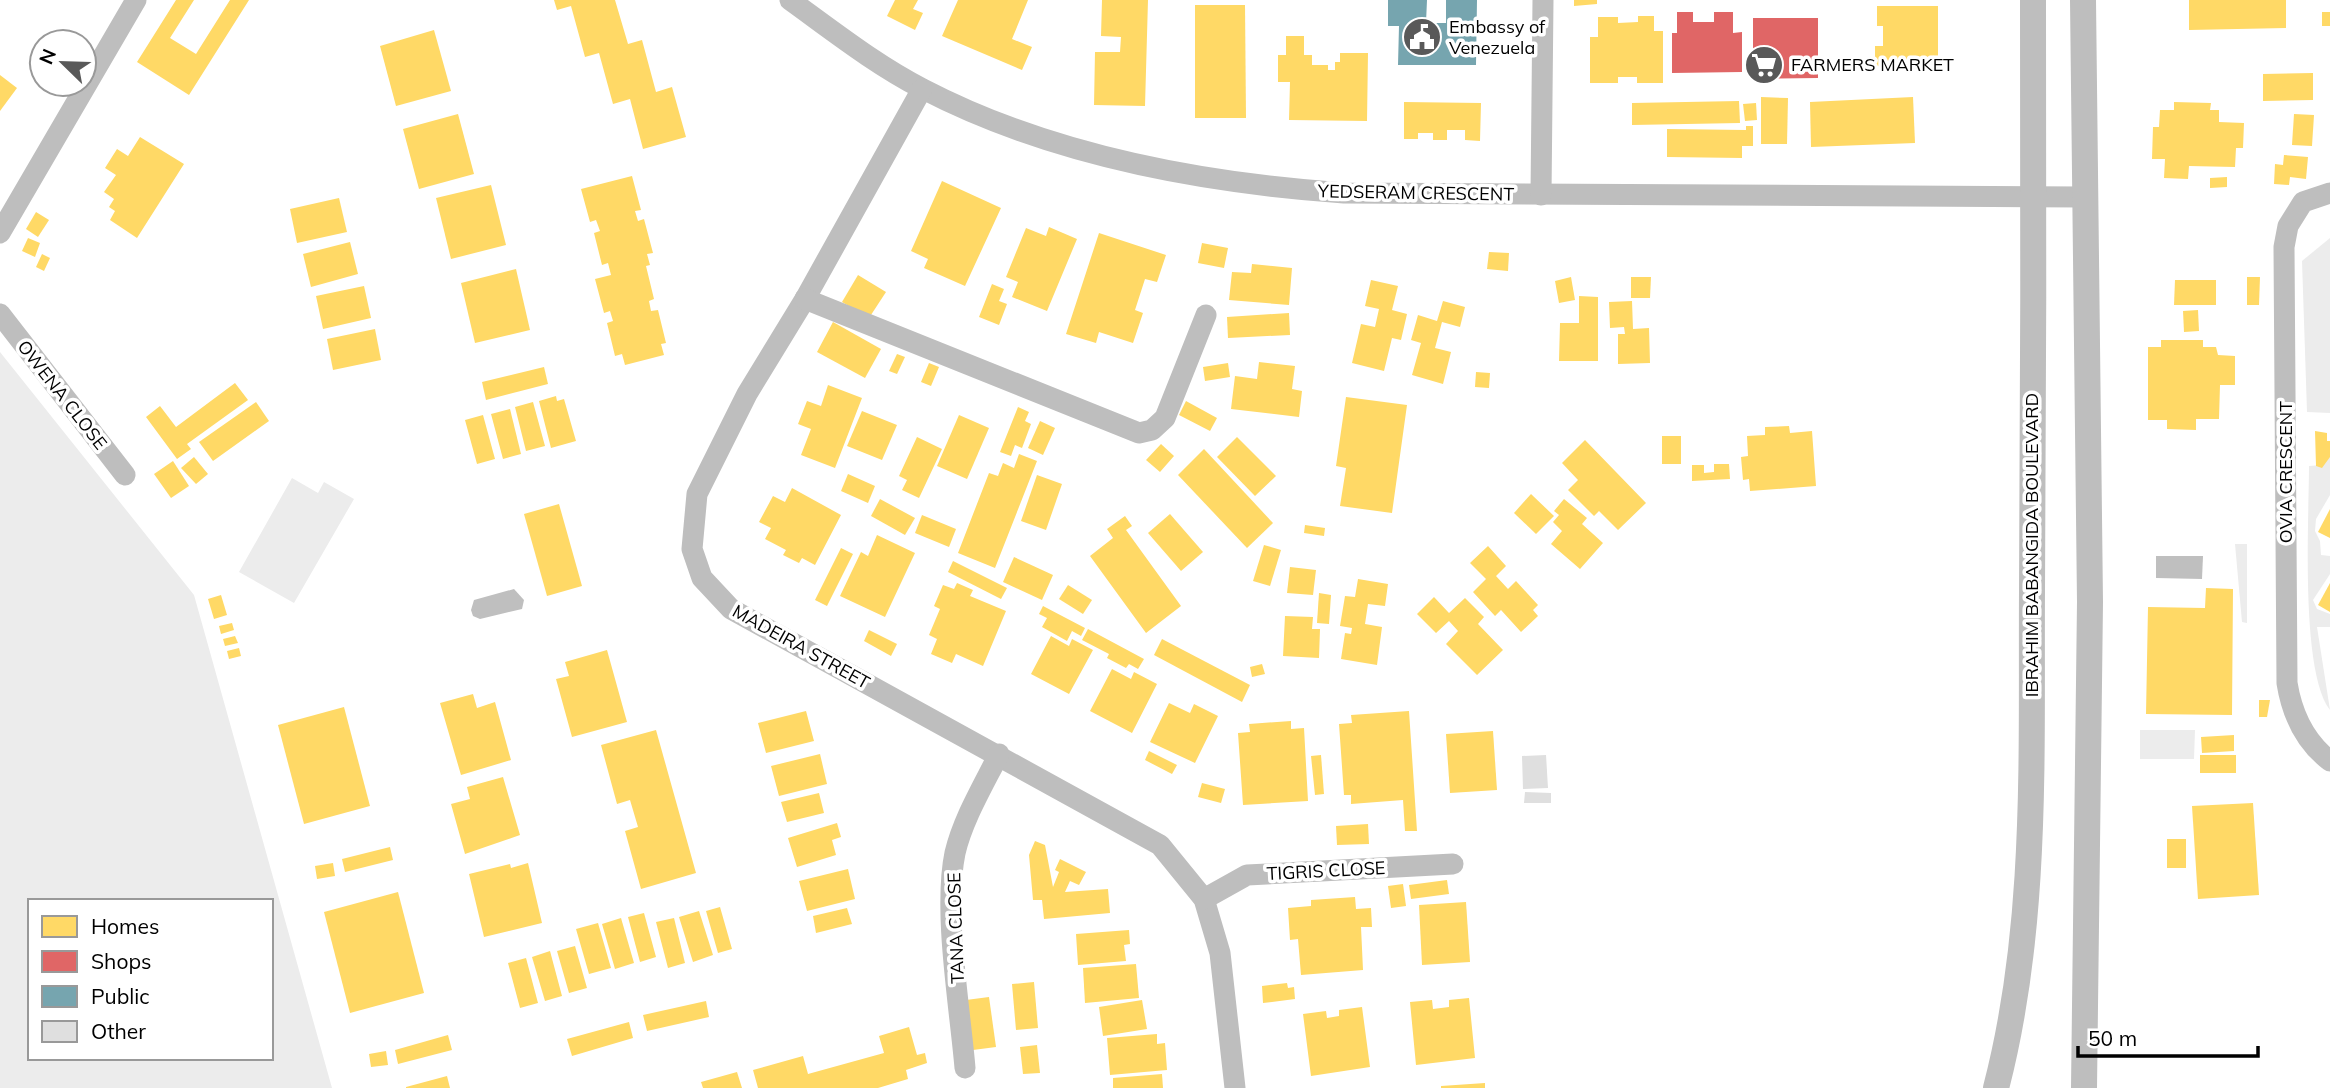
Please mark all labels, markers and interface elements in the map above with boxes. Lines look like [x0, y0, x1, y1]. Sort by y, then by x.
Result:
place label: Embassy of Venezuela [1449, 15, 1546, 59]
public building icon: Embassy of Venezuela [1401, 16, 1443, 58]
north arrow [28, 28, 98, 98]
supermarket icon: FARMERS MARKET [1743, 44, 1785, 86]
text: N [34, 45, 61, 68]
place label: FARMERS MARKET [1791, 53, 1954, 76]
street label: YEDSERAM CRESCENT [1317, 179, 1514, 206]
street label: OWENA CLOSE [12, 335, 112, 454]
street label: IBRAHIM BABANGIDA BOULEVARD [2020, 393, 2043, 697]
street label: OVIA CRESCENT [2274, 401, 2297, 543]
street label: MADEIRA STREET [728, 599, 874, 694]
street label: TIGRIS CLOSE [1266, 856, 1386, 885]
street label: TANA CLOSE [942, 872, 969, 984]
legend [28, 899, 273, 1060]
text: Homes [91, 913, 159, 939]
text: Shops [91, 948, 151, 974]
text: Public [91, 983, 150, 1009]
scale bar [2078, 1014, 2258, 1058]
text: Other [91, 1018, 146, 1044]
text: 50 m [2088, 1025, 2137, 1051]

